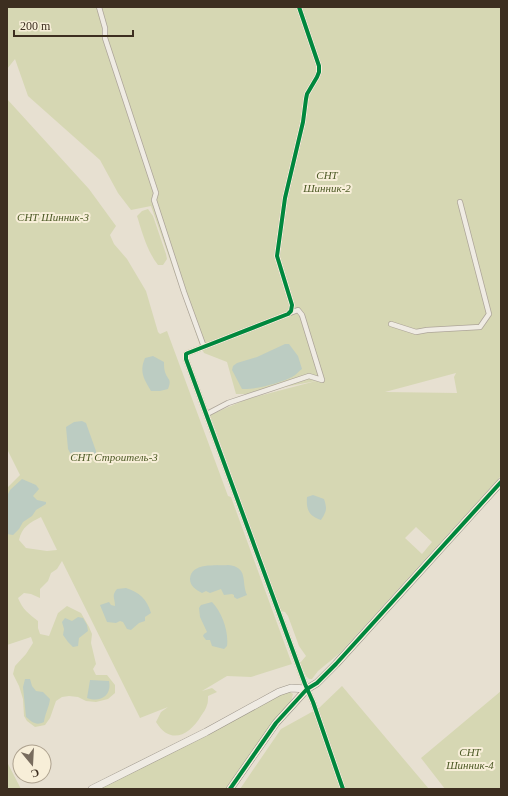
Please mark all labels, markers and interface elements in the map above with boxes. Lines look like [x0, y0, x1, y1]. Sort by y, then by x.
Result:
scale bar [14, 12, 133, 38]
text: 200 m [20, 19, 51, 33]
park label: СНТ Шинник-2 [302, 169, 351, 194]
park label: СНТ Шинник-3 [17, 211, 89, 223]
park label: СНТ Строитель-3 [70, 451, 158, 463]
north arrow [12, 744, 52, 784]
park label: СНТ Шинник-4 [445, 746, 494, 771]
text: С [29, 767, 41, 780]

